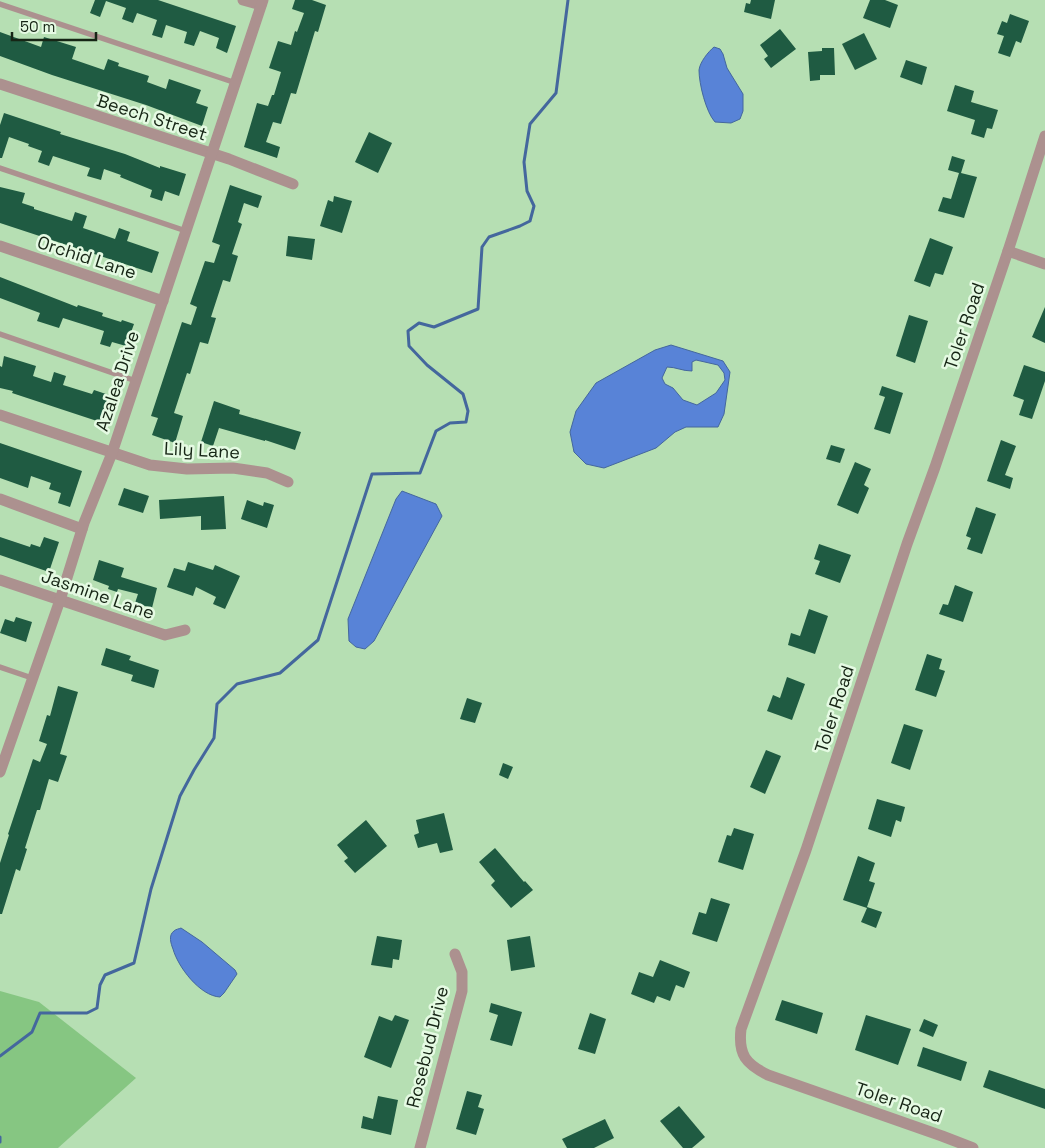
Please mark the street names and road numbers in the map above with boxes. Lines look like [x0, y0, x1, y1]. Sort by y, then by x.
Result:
street label: Beech Street [94, 88, 210, 146]
street label: Orchid Lane [35, 230, 139, 284]
street label: Toler Road [938, 279, 990, 373]
street label: Azalea Drive [90, 328, 144, 434]
street label: Lily Lane [163, 437, 241, 463]
street label: Jasmine Lane [38, 564, 158, 624]
street label: Toler Road [809, 662, 859, 756]
street label: Rosebud Drive [401, 984, 453, 1110]
street label: Toler Road [852, 1076, 946, 1128]

